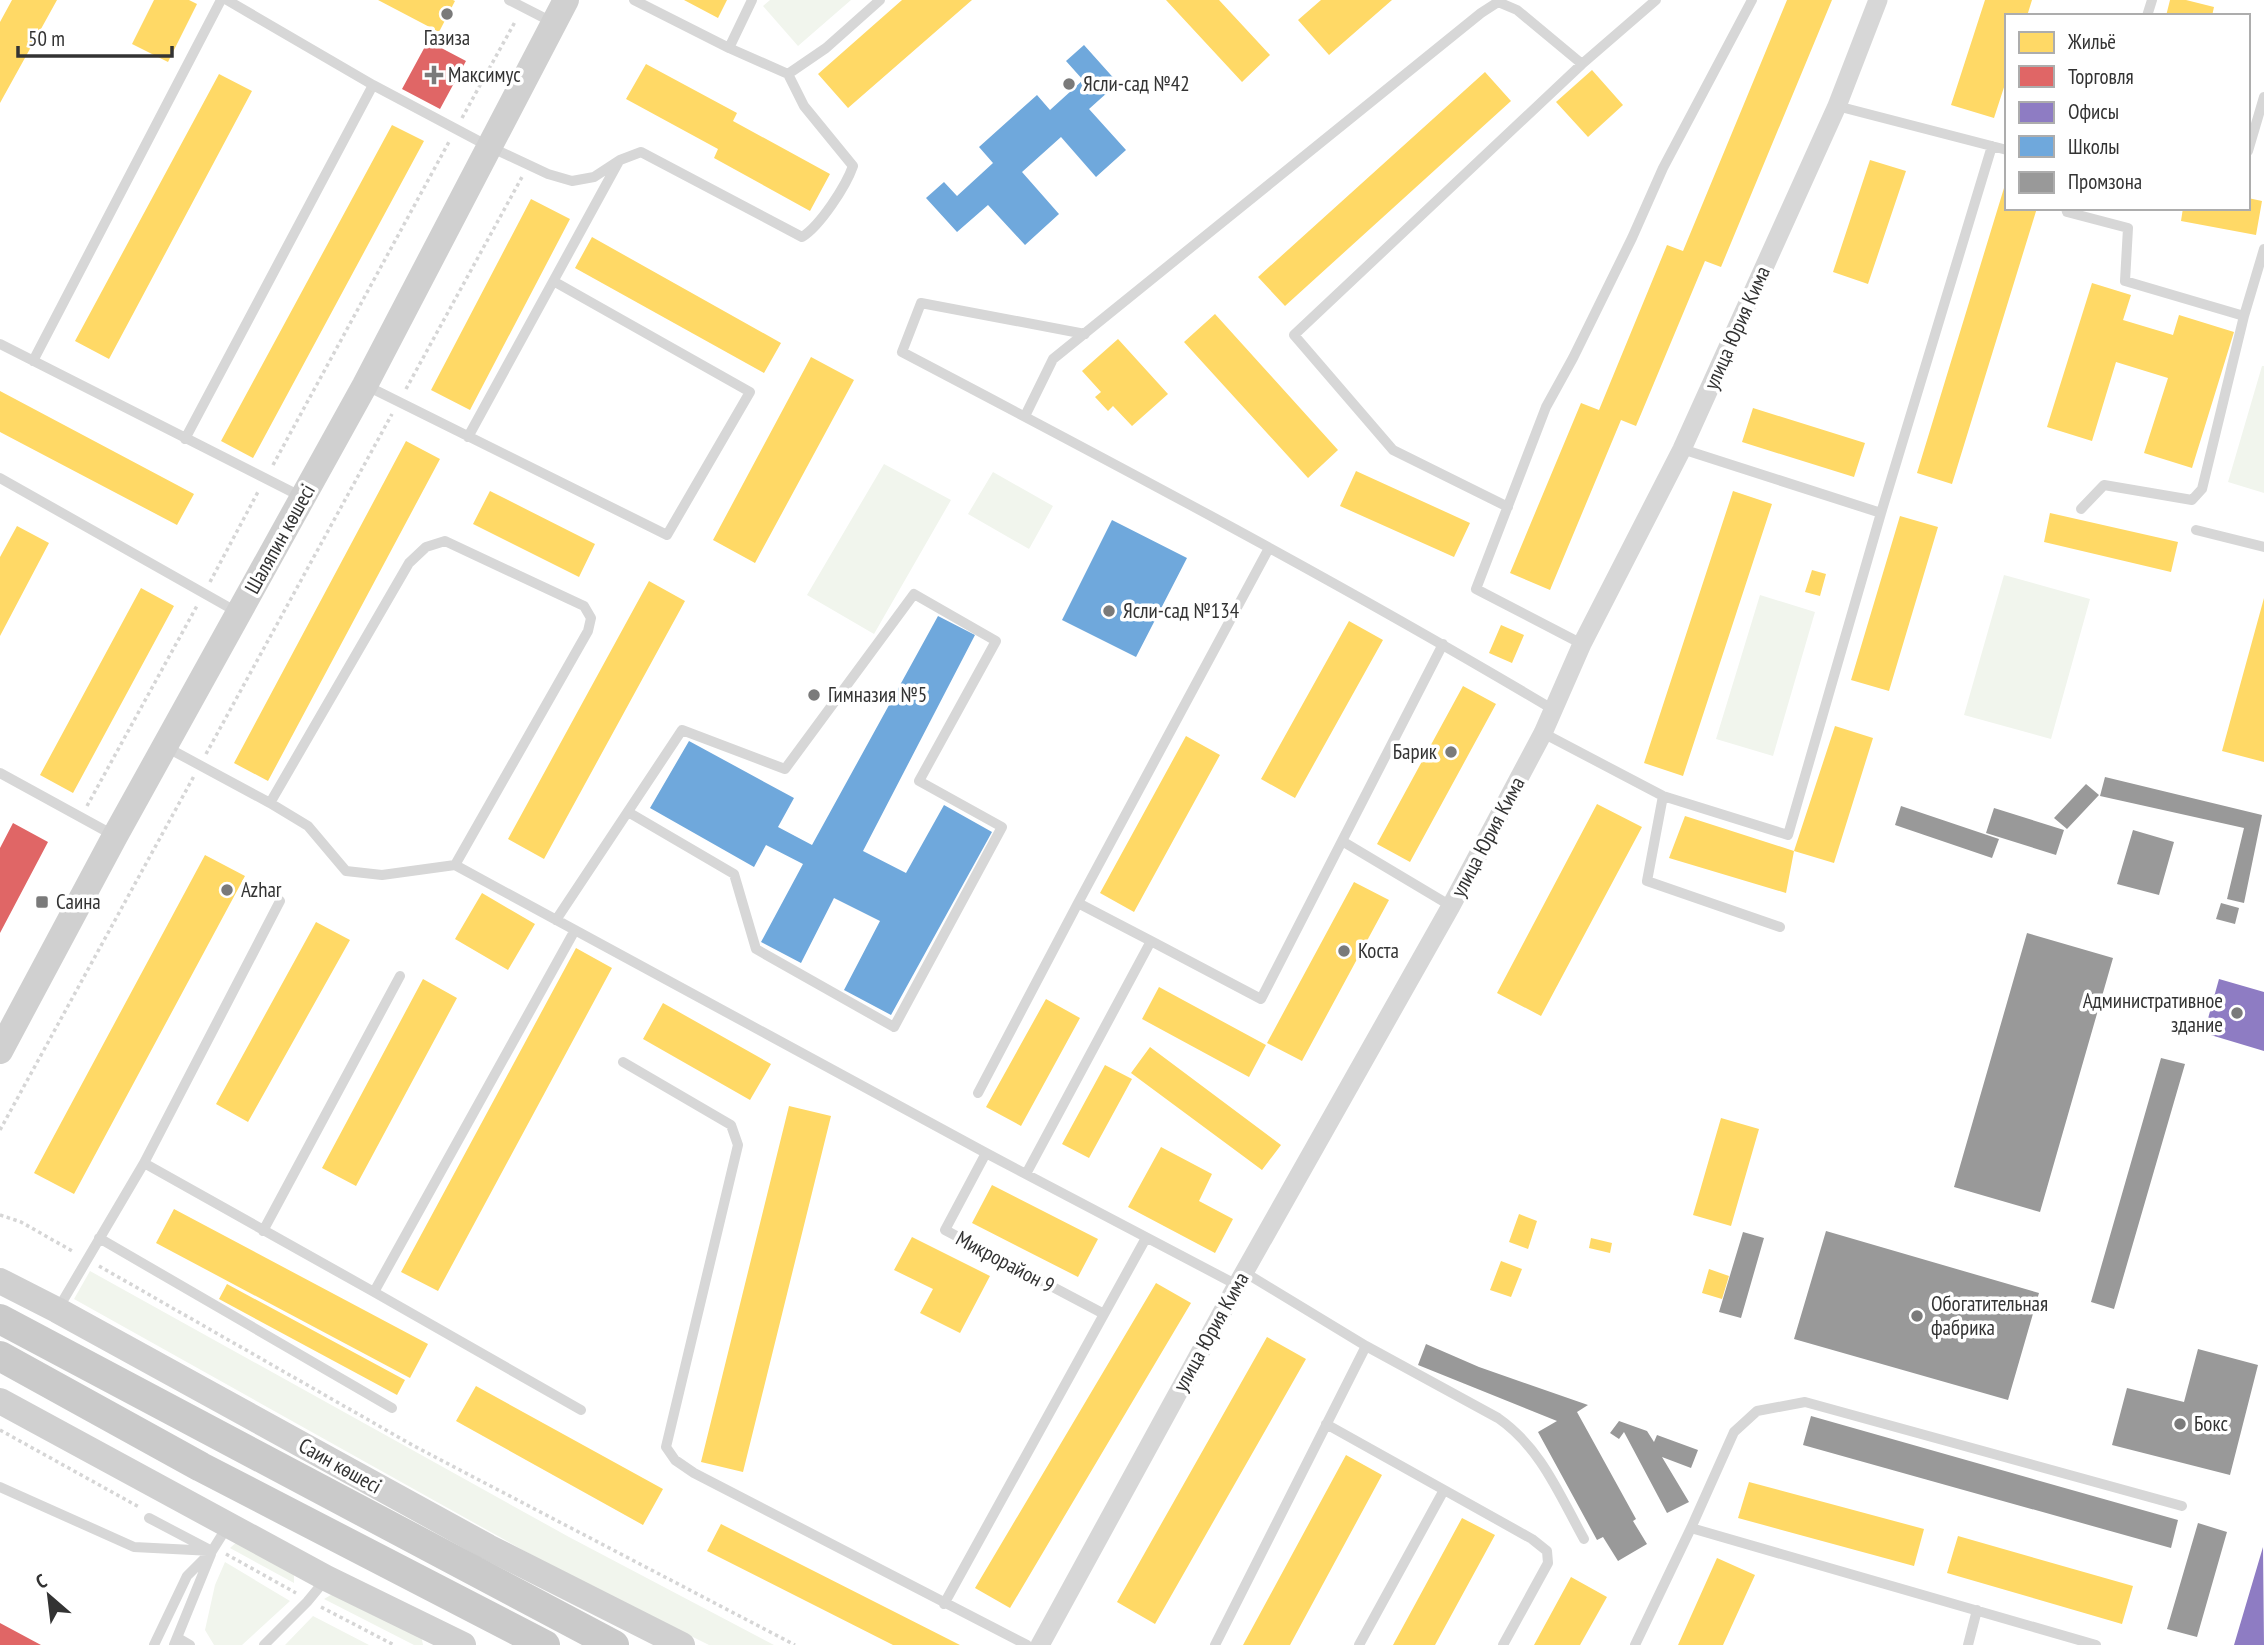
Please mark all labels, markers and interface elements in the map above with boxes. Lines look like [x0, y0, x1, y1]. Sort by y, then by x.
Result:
marker: Газиза [439, 6, 455, 22]
scale bar [18, 14, 172, 58]
legend [2005, 14, 2250, 210]
place label: Газиза [424, 24, 470, 51]
text: 50 m [28, 25, 65, 52]
text: Жильё [2067, 28, 2116, 55]
place label: Максимус [448, 61, 521, 88]
text: Торговля [2068, 63, 2134, 90]
marker: Максимус [426, 67, 442, 83]
place label: Ясли-сад №42 [1083, 70, 1190, 97]
marker: Ясли-сад №42 [1061, 76, 1077, 92]
text: Офисы [2068, 98, 2119, 125]
text: Школы [2068, 133, 2120, 160]
text: Промзона [2068, 168, 2142, 195]
street label: улица Юрия Кима [1697, 262, 1776, 394]
street label: Шаляпин көшесі [238, 479, 321, 598]
place label: Ясли-сад №134 [1123, 597, 1240, 624]
marker: Ясли-сад №134 [1101, 603, 1117, 619]
place label: Гимназия №5 [828, 681, 927, 708]
marker: Гимназия №5 [806, 687, 822, 703]
place label: Барик [1393, 738, 1437, 765]
marker: Барик [1443, 744, 1459, 760]
street label: улица Юрия Кима [1445, 772, 1531, 902]
place label: Azhar [241, 876, 282, 903]
marker: Azhar [219, 882, 235, 898]
place label: Саина [56, 888, 101, 915]
marker: Саина [34, 894, 50, 910]
place label: Коста [1358, 937, 1399, 964]
marker: Коста [1336, 943, 1352, 959]
place label: Административное здание [2083, 987, 2223, 1038]
marker: Административное здание [2229, 1005, 2245, 1021]
street label: Микрорайон 9 [951, 1224, 1059, 1299]
street label: улица Юрия Кима [1167, 1267, 1254, 1396]
place label: Обогатительная фабрика [1931, 1290, 2048, 1341]
marker: Обогатительная фабрика [1909, 1308, 1925, 1324]
place label: Бокс [2194, 1410, 2228, 1437]
marker: Бокс [2172, 1416, 2188, 1432]
street label: Саин көшесі [294, 1432, 387, 1499]
north arrow [14, 1561, 84, 1631]
text: С [32, 1568, 51, 1594]

